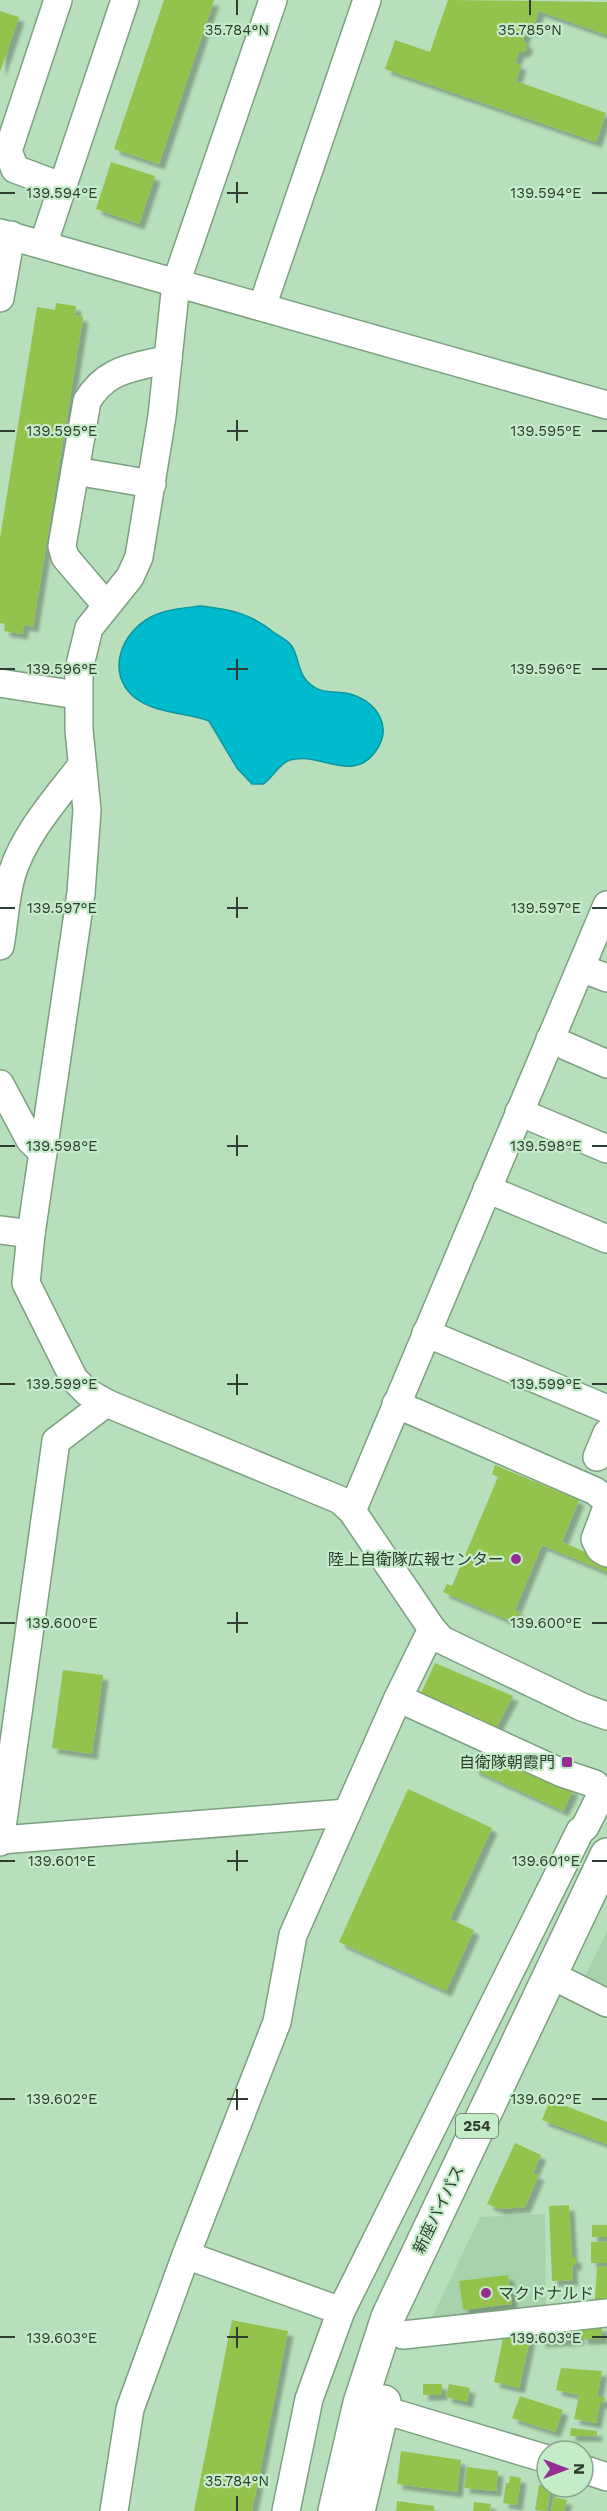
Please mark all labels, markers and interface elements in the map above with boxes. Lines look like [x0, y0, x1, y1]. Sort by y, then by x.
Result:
text: 35.784°N [205, 21, 269, 39]
text: 35.785°N [498, 21, 562, 39]
text: 139.594°E [26, 184, 98, 202]
text: 139.594°E [510, 184, 582, 202]
text: 139.595°E [27, 422, 97, 440]
text: 139.595°E [511, 422, 581, 440]
text: 139.596°E [26, 660, 98, 678]
text: 139.596°E [510, 660, 582, 678]
text: 139.597°E [27, 899, 97, 917]
text: 139.597°E [511, 899, 581, 917]
text: 139.598°E [26, 1137, 98, 1155]
text: 139.598°E [510, 1137, 582, 1155]
text: 139.599°E [26, 1375, 98, 1393]
text: 139.599°E [510, 1375, 582, 1393]
place label: 陸上自衛隊広報センター [328, 1550, 504, 1569]
marker: 陸上自衛隊広報センター [509, 1552, 523, 1566]
text: 139.600°E [26, 1614, 98, 1632]
text: 139.600°E [510, 1614, 582, 1632]
place label: 自衛隊朝霞門 [459, 1753, 555, 1772]
marker: 自衛隊朝霞門 [560, 1755, 574, 1769]
text: 139.601°E [28, 1852, 96, 1870]
text: 139.601°E [512, 1852, 580, 1870]
text: 139.602°E [26, 2090, 98, 2108]
text: 139.602°E [510, 2090, 582, 2108]
road number: 254 [456, 2114, 498, 2138]
street label: 新座バイパス [409, 2162, 468, 2256]
place label: マクドナルド [498, 2284, 594, 2303]
marker: マクドナルド [479, 2286, 493, 2300]
text: 139.603°E [27, 2329, 97, 2347]
text: 139.603°E [511, 2329, 581, 2347]
north arrow [535, 2439, 595, 2499]
text: N [570, 2463, 589, 2475]
text: 35.784°N [205, 2472, 269, 2490]

